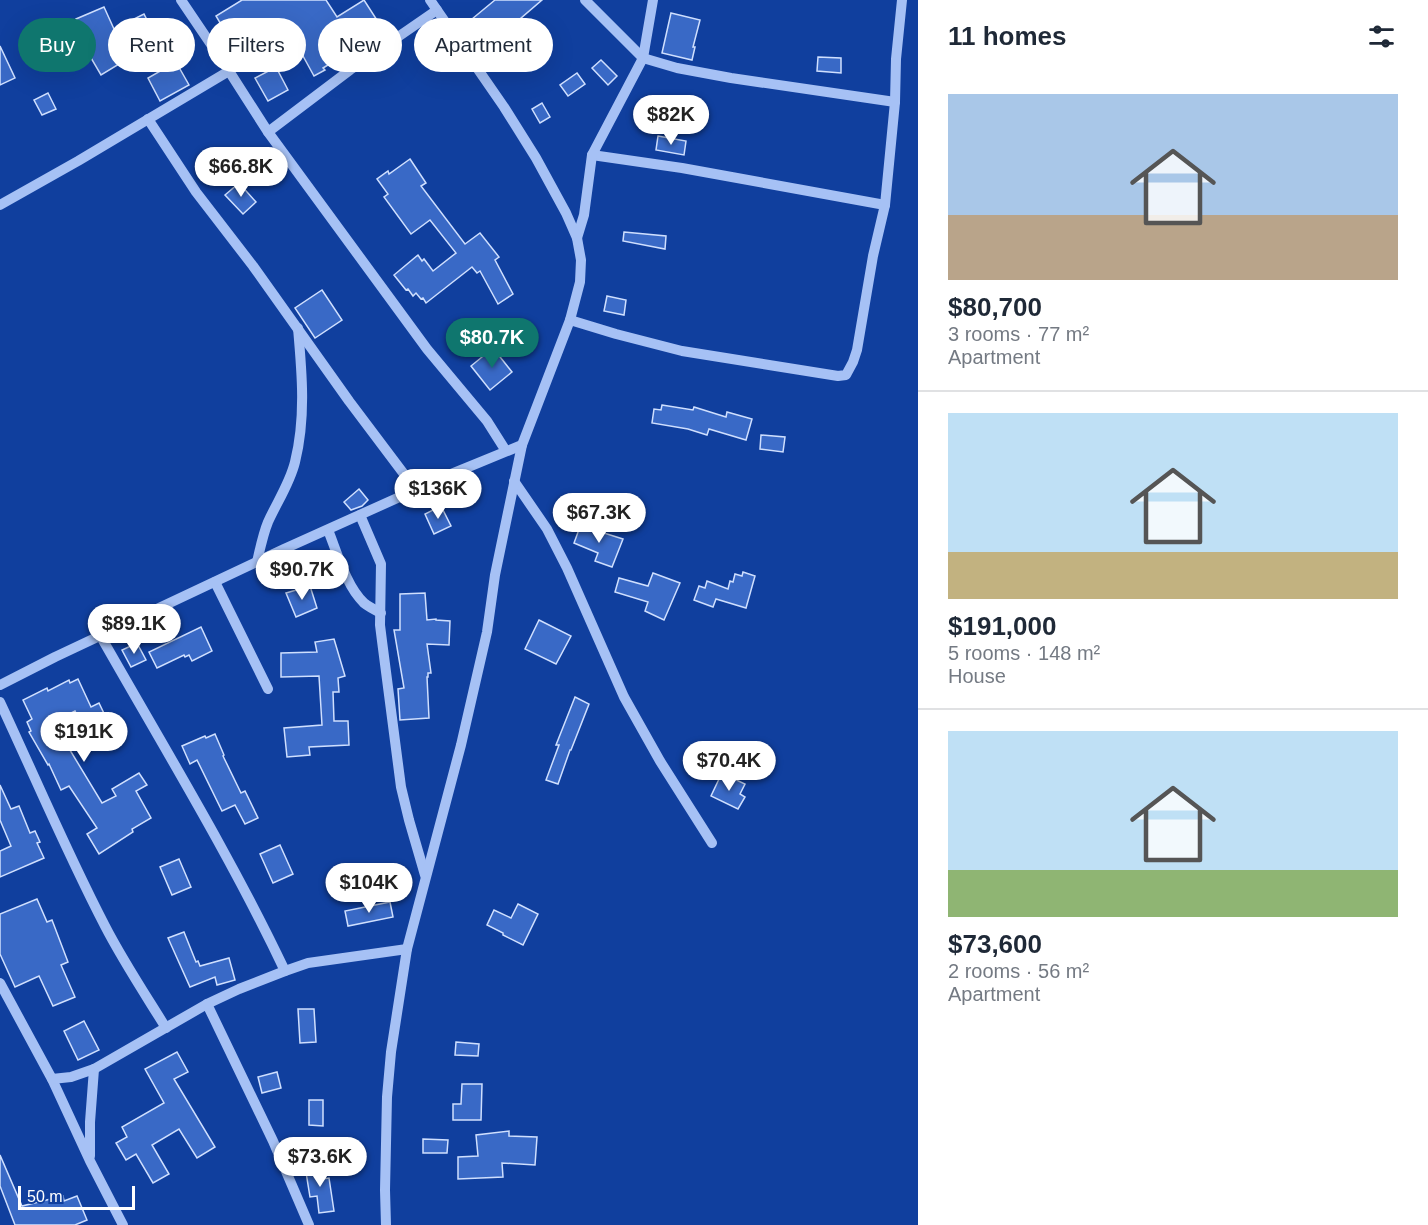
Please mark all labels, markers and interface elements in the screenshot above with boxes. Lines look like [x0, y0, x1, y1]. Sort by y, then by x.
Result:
chip: Buy [18, 18, 96, 72]
chip: Rent [108, 18, 195, 72]
chip: Filters [207, 18, 306, 72]
chip: New [318, 18, 402, 72]
chip: Apartment [414, 18, 553, 72]
icon: filters [1365, 20, 1398, 53]
text: 11 homes [948, 21, 1067, 51]
pin: $82K [635, 95, 707, 146]
text: $82K [647, 103, 695, 125]
icon: home [1119, 133, 1227, 241]
pin: $66.8K [192, 147, 290, 198]
text: $66.8K [209, 155, 273, 177]
text: $80,700 [948, 292, 1042, 322]
pin: $80.7K [443, 318, 541, 369]
text: 3 rooms · 77 m² [948, 323, 1089, 345]
text: $80.7K [460, 326, 524, 348]
text: Apartment [948, 346, 1040, 368]
icon: home [1119, 452, 1227, 560]
pin: $136K [396, 469, 480, 520]
text: $136K [409, 477, 467, 499]
pin: $67.3K [550, 493, 648, 544]
text: $67.3K [567, 501, 631, 523]
pin: $90.7K [253, 550, 351, 601]
text: $90.7K [270, 558, 334, 580]
pin: $89.1K [85, 604, 183, 655]
text: $191,000 [948, 611, 1056, 641]
text: $89.1K [102, 612, 166, 634]
text: 5 rooms · 148 m² [948, 642, 1100, 664]
text: House [948, 665, 1006, 687]
pin: $191K [42, 712, 126, 763]
text: $191K [55, 720, 113, 742]
pin: $70.4K [680, 741, 778, 792]
text: $70.4K [697, 749, 761, 771]
icon: home [1119, 770, 1227, 878]
pin: $104K [327, 863, 411, 914]
text: $104K [340, 871, 398, 893]
text: $73,600 [948, 929, 1042, 959]
text: 2 rooms · 56 m² [948, 960, 1089, 982]
text: Apartment [948, 983, 1040, 1005]
pin: $73.6K [271, 1137, 369, 1188]
text: $73.6K [288, 1145, 352, 1167]
scale bar [18, 1183, 135, 1210]
text: 50 m [27, 1188, 63, 1205]

